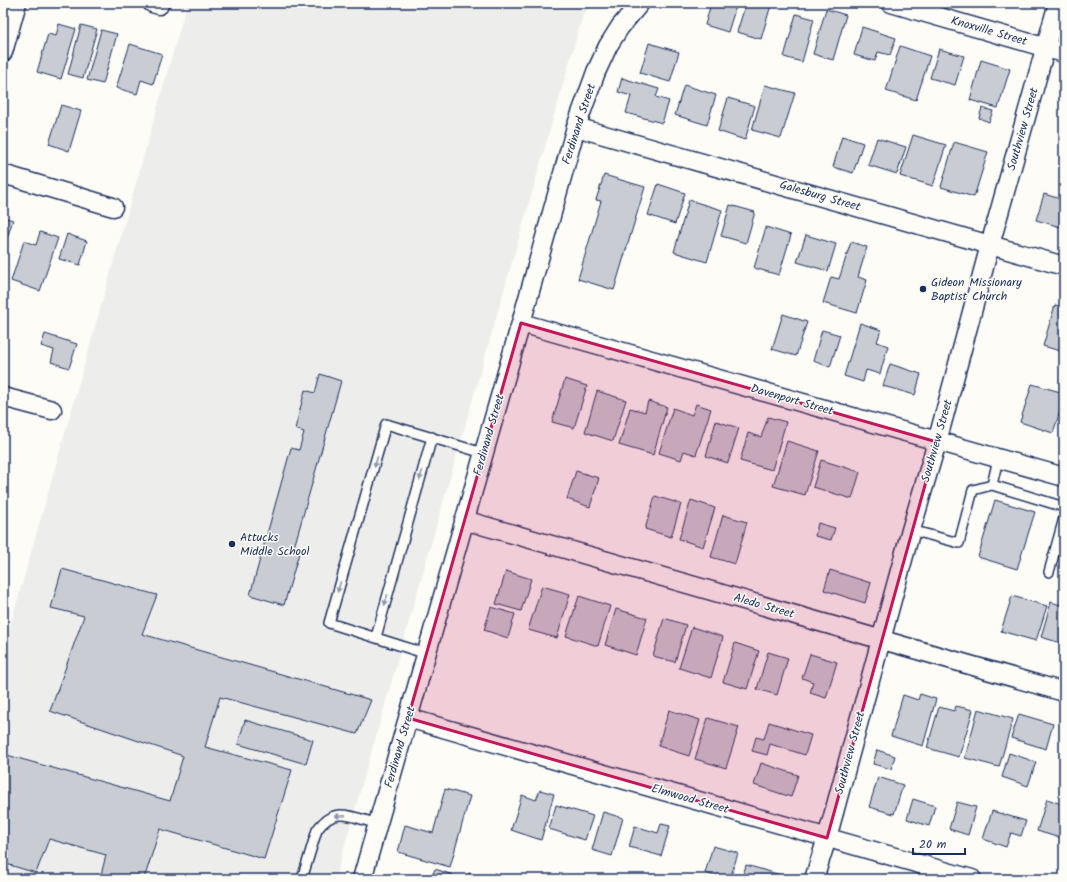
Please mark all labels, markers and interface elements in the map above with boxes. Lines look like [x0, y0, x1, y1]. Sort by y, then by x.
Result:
street label: Knoxville Street [949, 11, 1030, 51]
street label: Ferdinand Street [557, 81, 601, 167]
street label: Southview Street [1002, 85, 1044, 173]
street label: Galesburg Street [777, 175, 863, 217]
place label: Gideon Missionary Baptist Church [931, 273, 1022, 306]
marker: Gideon Missionary Baptist Church [918, 284, 928, 294]
street label: Davenport Street [748, 379, 836, 421]
street label: Ferdinand Street [468, 392, 510, 478]
street label: Southview Street [916, 397, 958, 485]
one-way arrow [373, 456, 379, 468]
one-way arrow [418, 469, 424, 481]
place label: Attucks Middle School [240, 528, 309, 561]
marker: Attucks Middle School [227, 539, 237, 549]
one-way arrow [336, 581, 342, 593]
street label: Aledo Street [731, 588, 797, 624]
one-way arrow [383, 594, 389, 606]
street label: Ferdinand Street [379, 704, 421, 790]
street label: Southview Street [830, 709, 870, 797]
street label: Elmwood Street [649, 779, 731, 819]
one-way arrow [333, 813, 346, 819]
scale bar [913, 830, 965, 856]
text: 20 m [919, 835, 947, 854]

